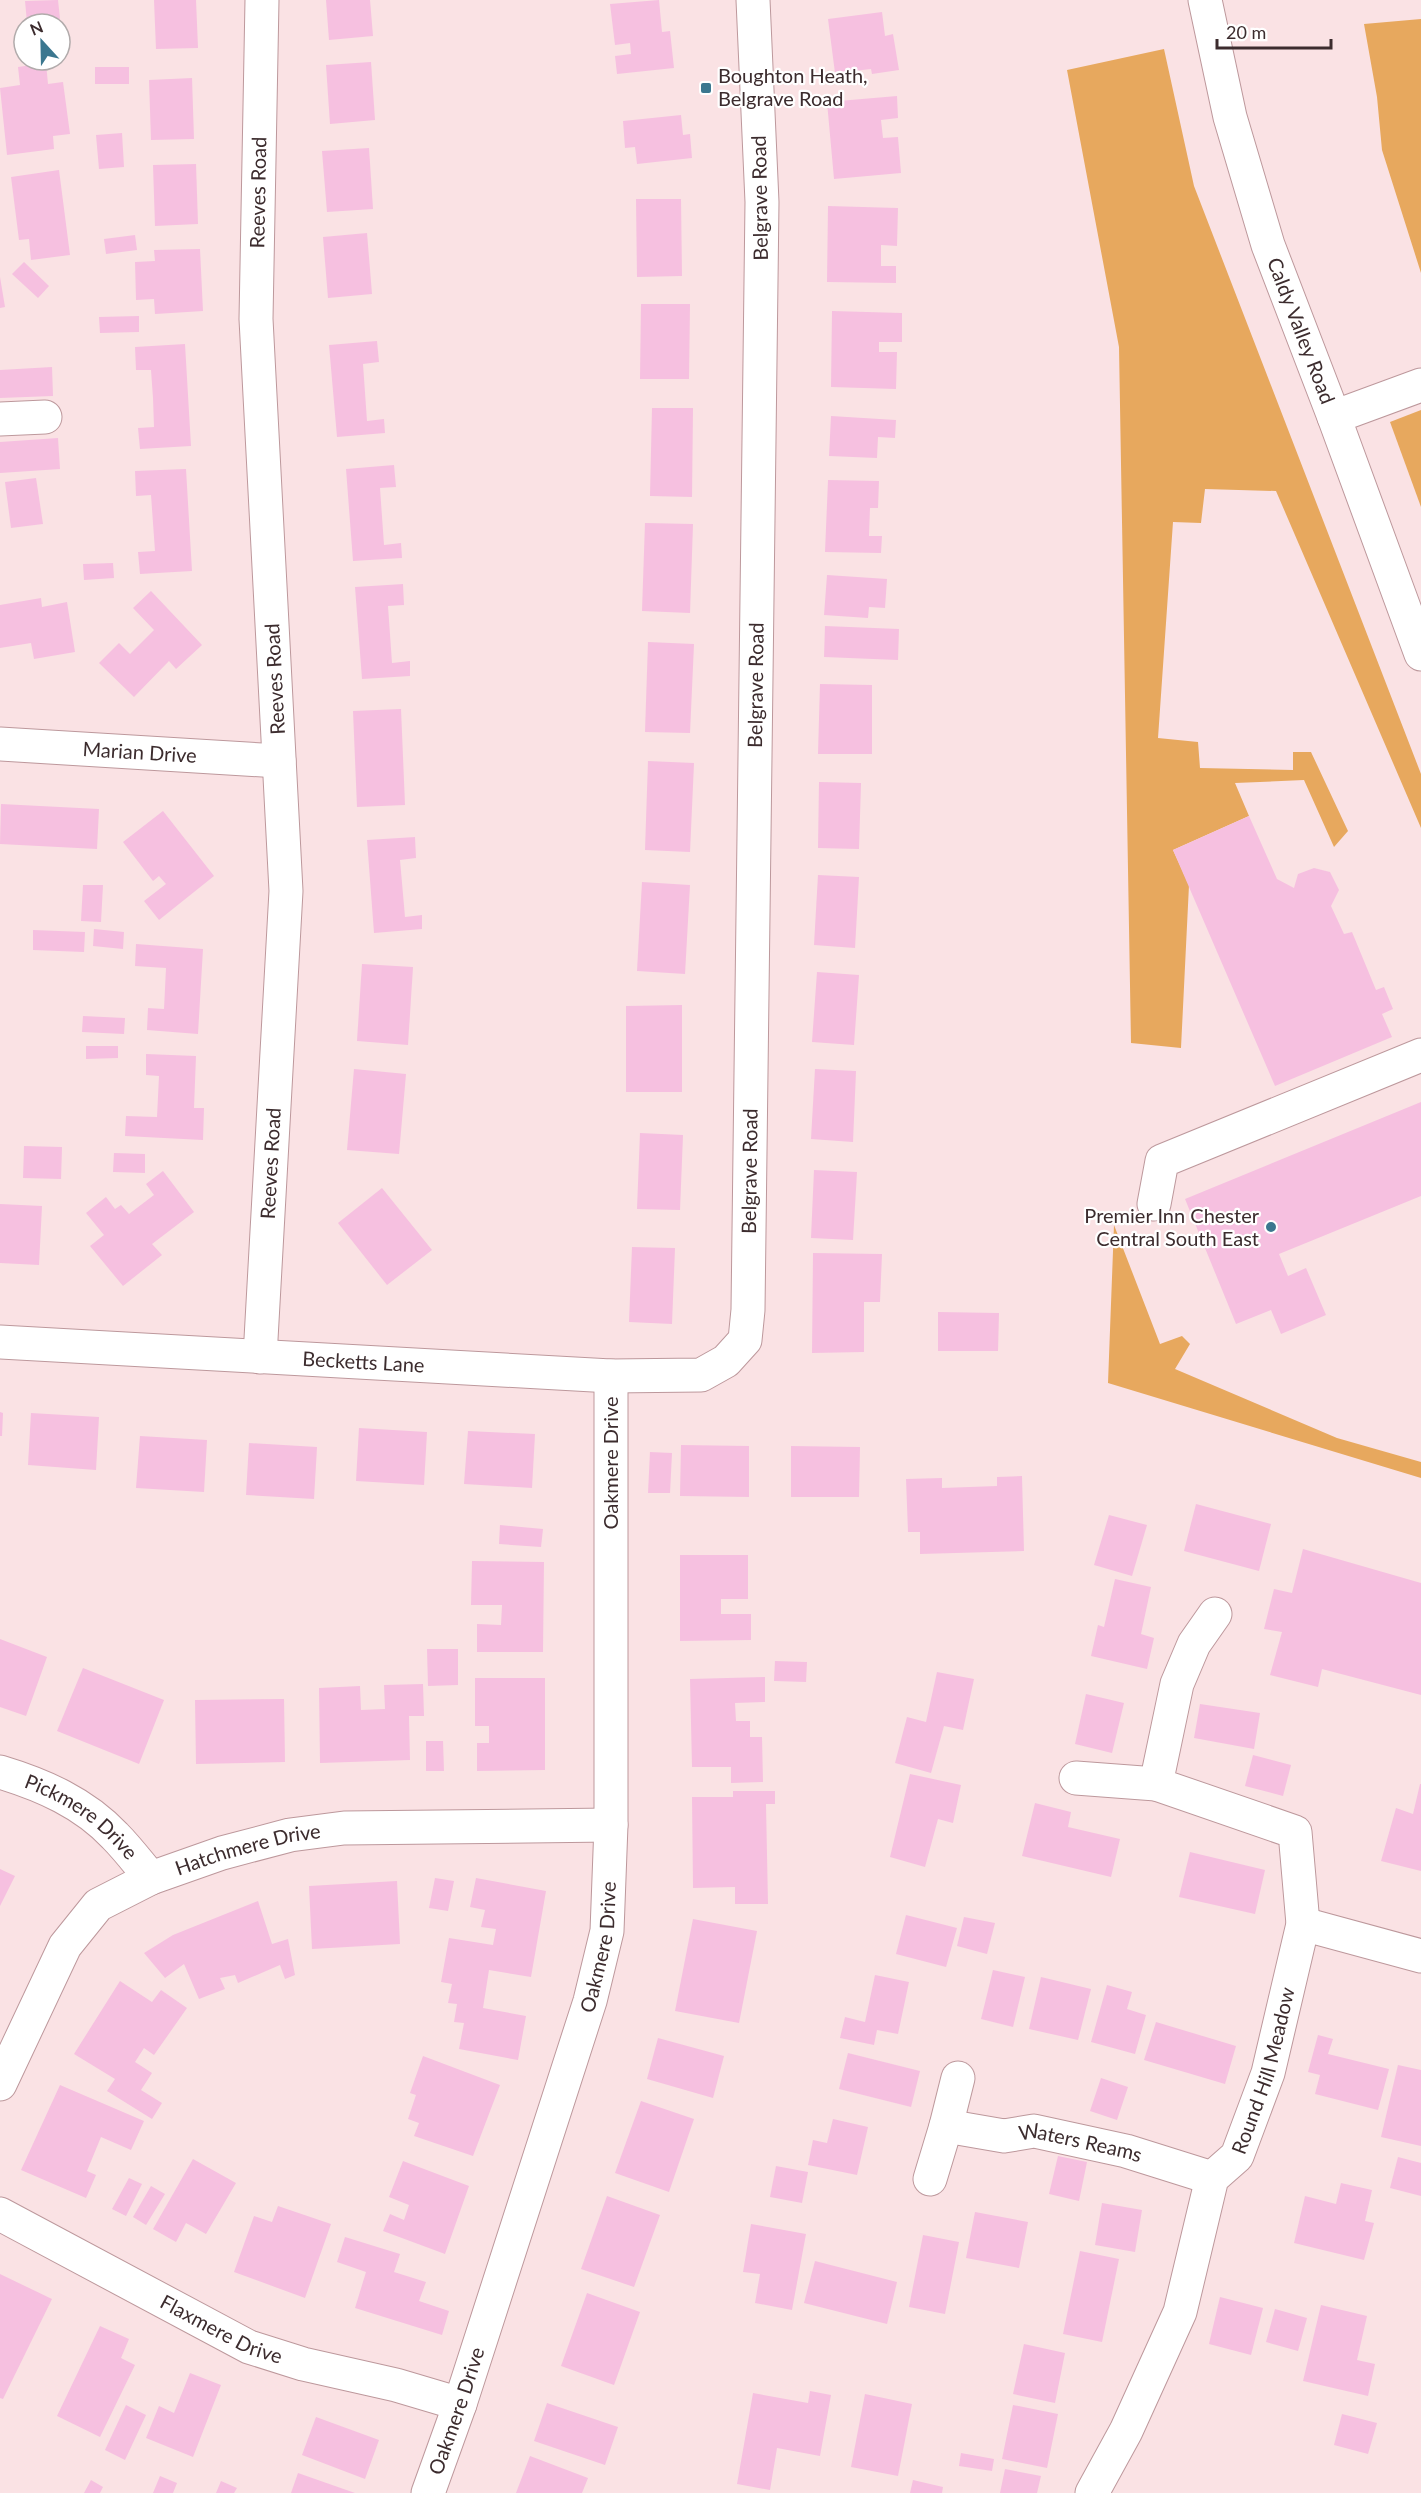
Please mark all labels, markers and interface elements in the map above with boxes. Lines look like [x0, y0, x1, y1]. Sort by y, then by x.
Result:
north arrow [12, 12, 72, 72]
scale bar [1217, 12, 1331, 50]
text: N [27, 17, 45, 39]
text: 20 m [1226, 21, 1266, 43]
place label: Boughton Heath, Belgrave Road [718, 63, 868, 110]
marker: Boughton Heath, Belgrave Road [699, 81, 713, 95]
street label: Belgrave Road [746, 135, 772, 261]
street label: Reeves Road [244, 137, 270, 249]
street label: Caldy Valley Road [1263, 254, 1341, 407]
street label: Belgrave Road [742, 622, 768, 748]
street label: Reeves Road [259, 623, 289, 735]
street label: Marian Drive [82, 736, 198, 767]
street label: Reeves Road [255, 1107, 285, 1220]
street label: Belgrave Road [736, 1108, 762, 1234]
place label: Premier Inn Chester Central South East [1084, 1203, 1260, 1250]
marker: Premier Inn Chester Central South East [1264, 1220, 1278, 1234]
street label: Becketts Lane [302, 1346, 425, 1377]
street label: Oakmere Drive [598, 1396, 622, 1530]
street label: Pickmere Drive [22, 1768, 143, 1864]
street label: Hatchmere Drive [172, 1818, 322, 1880]
street label: Oakmere Drive [574, 1881, 620, 2015]
street label: Round Hill Meadow [1226, 1984, 1299, 2157]
street label: Waters Reams [1017, 2117, 1145, 2166]
street label: Flaxmere Drive [157, 2289, 286, 2368]
street label: Oakmere Drive [423, 2344, 489, 2478]

